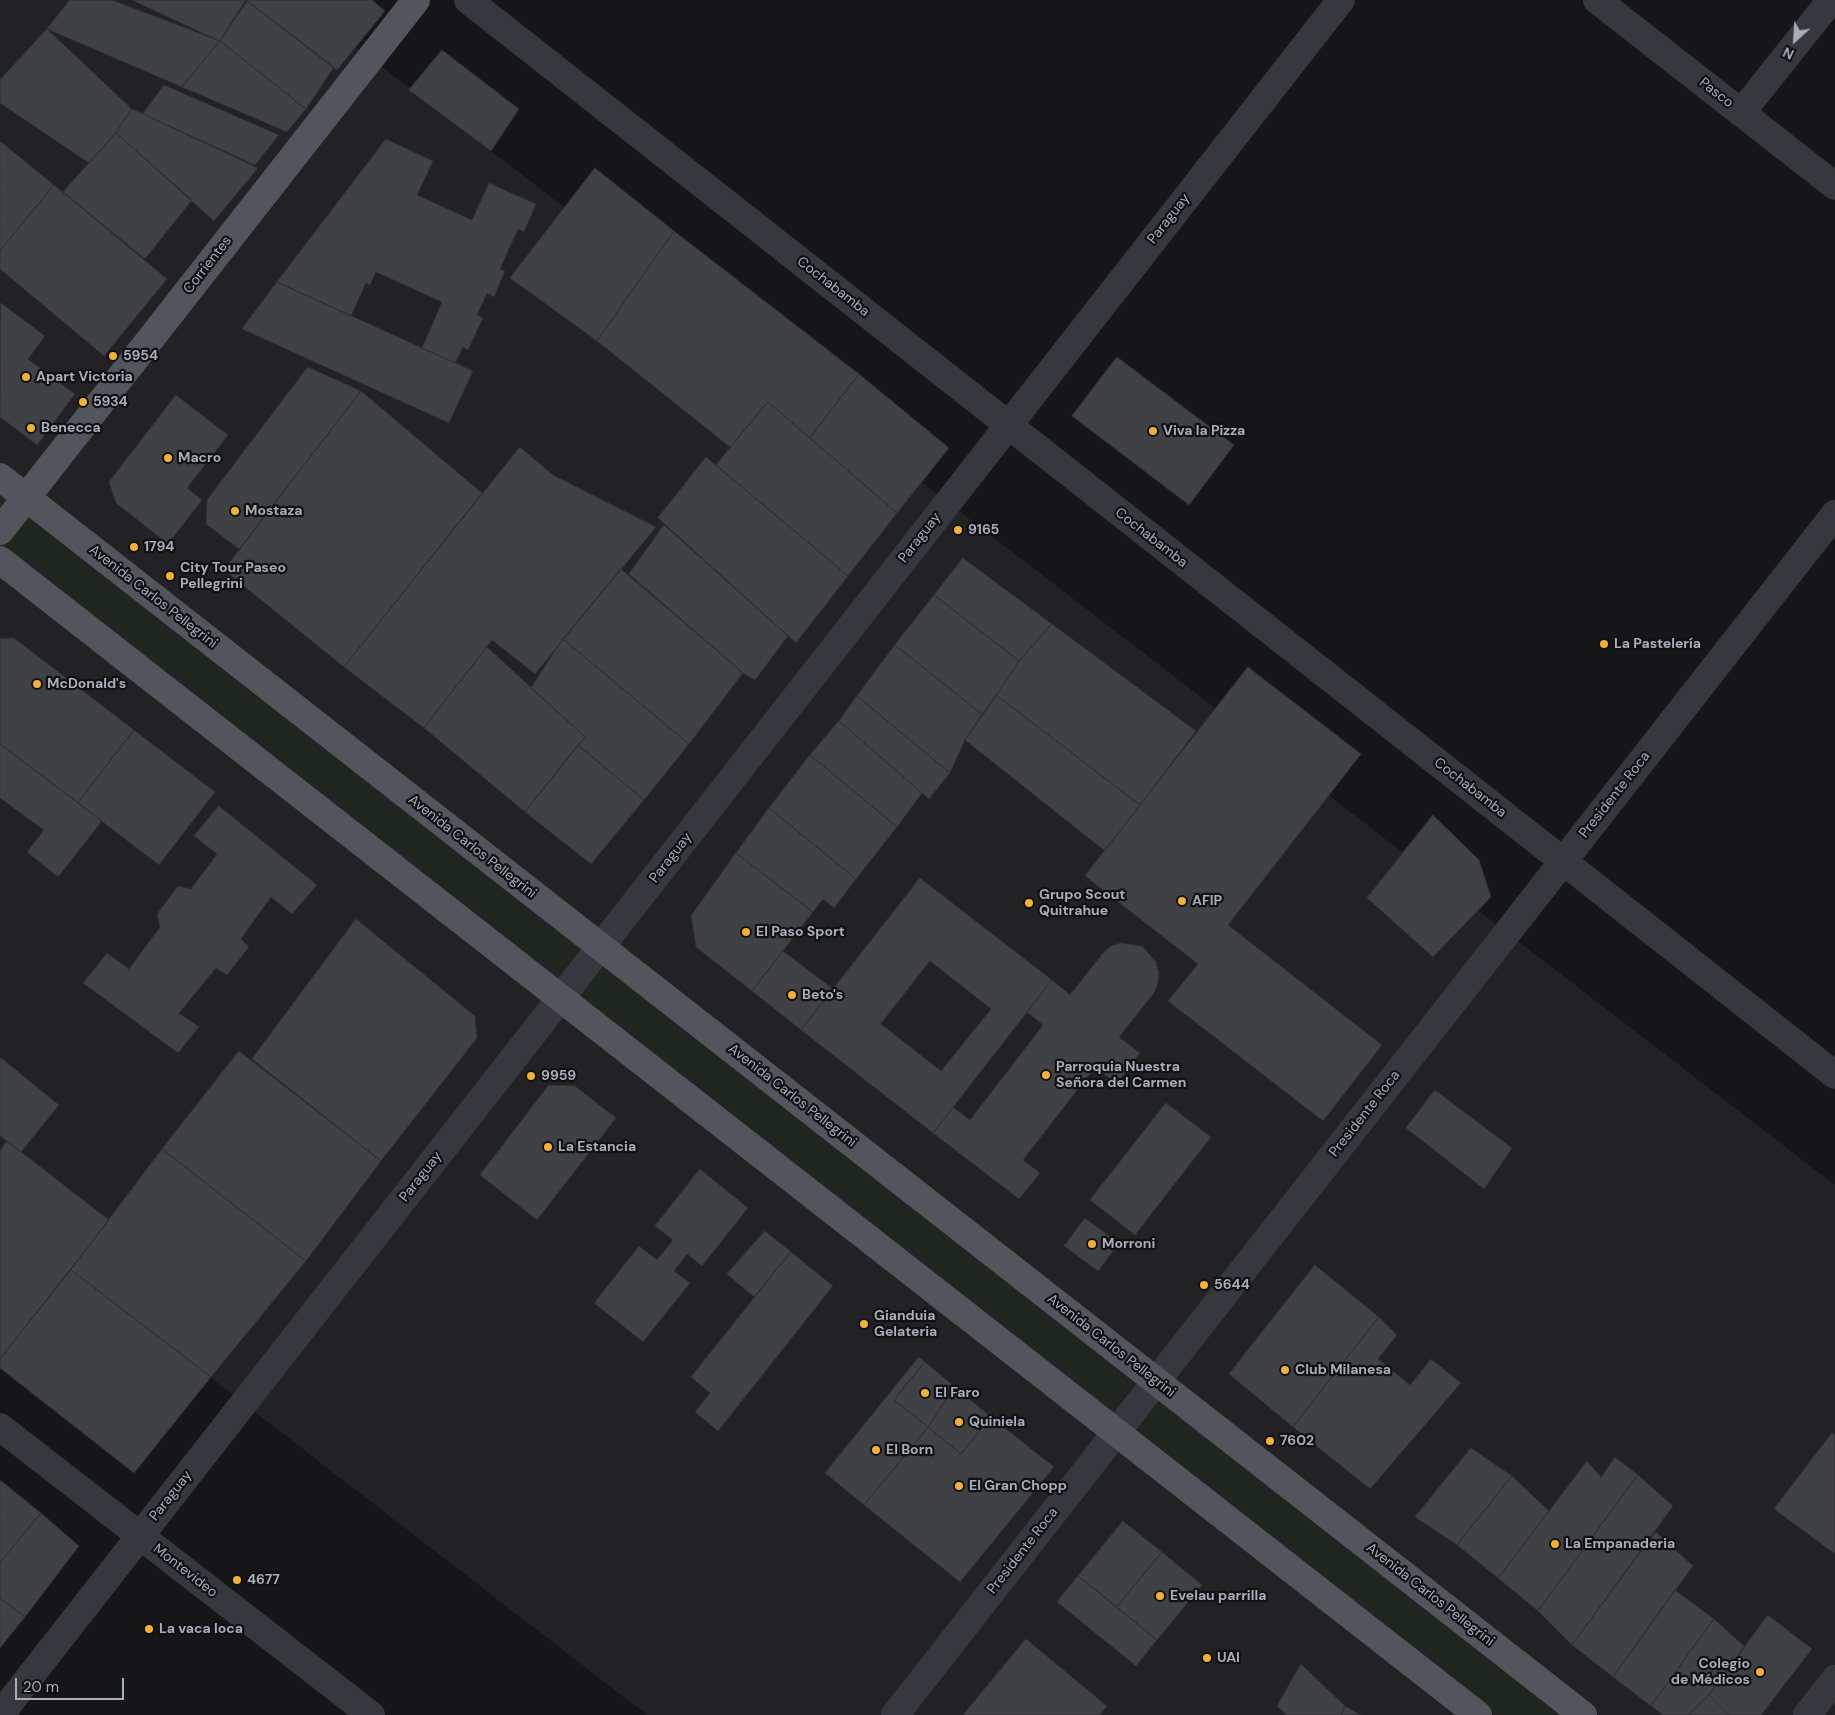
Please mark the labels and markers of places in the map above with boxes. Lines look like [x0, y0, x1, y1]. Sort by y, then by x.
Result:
place label: 5954 [123, 348, 158, 364]
marker: 5954 [107, 350, 119, 362]
place label: Apart Victoria [36, 369, 133, 385]
marker: Apart Victoria [20, 371, 32, 383]
place label: 5934 [93, 394, 128, 410]
marker: 5934 [77, 396, 89, 408]
place label: Benecca [41, 420, 101, 436]
marker: Benecca [25, 422, 37, 434]
place label: Viva la Pizza [1163, 423, 1245, 439]
marker: Viva la Pizza [1147, 425, 1159, 437]
place label: Macro [178, 450, 221, 466]
marker: Macro [162, 452, 174, 464]
place label: Mostaza [245, 503, 303, 519]
marker: Mostaza [229, 505, 241, 517]
place label: 9165 [968, 522, 999, 538]
marker: 9165 [952, 524, 964, 536]
place label: 1794 [144, 539, 174, 555]
marker: 1794 [128, 541, 140, 553]
place label: City Tour Paseo Pellegrini [180, 560, 286, 592]
marker: City Tour Paseo Pellegrini [164, 570, 176, 582]
place label: La Pastelería [1614, 636, 1701, 652]
marker: La Pastelería [1598, 638, 1610, 650]
place label: McDonald's [47, 676, 126, 692]
marker: McDonald's [31, 678, 43, 690]
place label: Grupo Scout Quitrahue [1039, 887, 1125, 920]
place label: AFIP [1192, 893, 1222, 909]
marker: AFIP [1176, 895, 1188, 907]
marker: Grupo Scout Quitrahue [1023, 897, 1035, 909]
place label: El Paso Sport [756, 924, 845, 940]
marker: El Paso Sport [740, 926, 752, 938]
place label: Beto's [802, 987, 843, 1003]
marker: Beto's [786, 989, 798, 1001]
place label: Parroquia Nuestra Señora del Carmen [1056, 1059, 1186, 1092]
place label: 9959 [541, 1068, 576, 1084]
marker: Parroquia Nuestra Señora del Carmen [1040, 1069, 1052, 1081]
marker: 9959 [525, 1070, 537, 1082]
place label: La Estancia [558, 1139, 636, 1155]
marker: La Estancia [542, 1141, 554, 1153]
place label: Morroni [1102, 1236, 1155, 1252]
marker: Morroni [1086, 1238, 1098, 1250]
place label: 5644 [1214, 1277, 1250, 1293]
marker: 5644 [1198, 1279, 1210, 1291]
place label: Gianduia Gelateria [874, 1308, 937, 1340]
marker: Gianduia Gelateria [858, 1318, 870, 1330]
place label: Club Milanesa [1295, 1362, 1391, 1378]
marker: Club Milanesa [1279, 1364, 1291, 1376]
place label: El Faro [935, 1385, 980, 1401]
marker: El Faro [919, 1387, 931, 1399]
place label: Quiniela [969, 1414, 1025, 1430]
marker: Quiniela [953, 1416, 965, 1428]
place label: 7602 [1280, 1433, 1314, 1449]
marker: 7602 [1264, 1435, 1276, 1447]
place label: El Born [886, 1442, 933, 1458]
marker: El Born [870, 1444, 882, 1456]
place label: El Gran Chopp [969, 1478, 1067, 1494]
marker: El Gran Chopp [953, 1480, 965, 1492]
place label: La Empanaderia [1565, 1536, 1675, 1552]
marker: La Empanaderia [1549, 1538, 1561, 1550]
place label: 4677 [247, 1572, 280, 1588]
marker: 4677 [231, 1574, 243, 1586]
place label: Evelau parrilla [1170, 1588, 1266, 1604]
marker: Evelau parrilla [1154, 1590, 1166, 1602]
place label: La vaca loca [159, 1621, 243, 1637]
marker: La vaca loca [143, 1623, 155, 1635]
place label: UAI [1217, 1650, 1240, 1666]
marker: UAI [1201, 1652, 1213, 1664]
place label: Colegio de Médicos [1671, 1656, 1750, 1688]
marker: Colegio de Médicos [1754, 1666, 1766, 1678]

